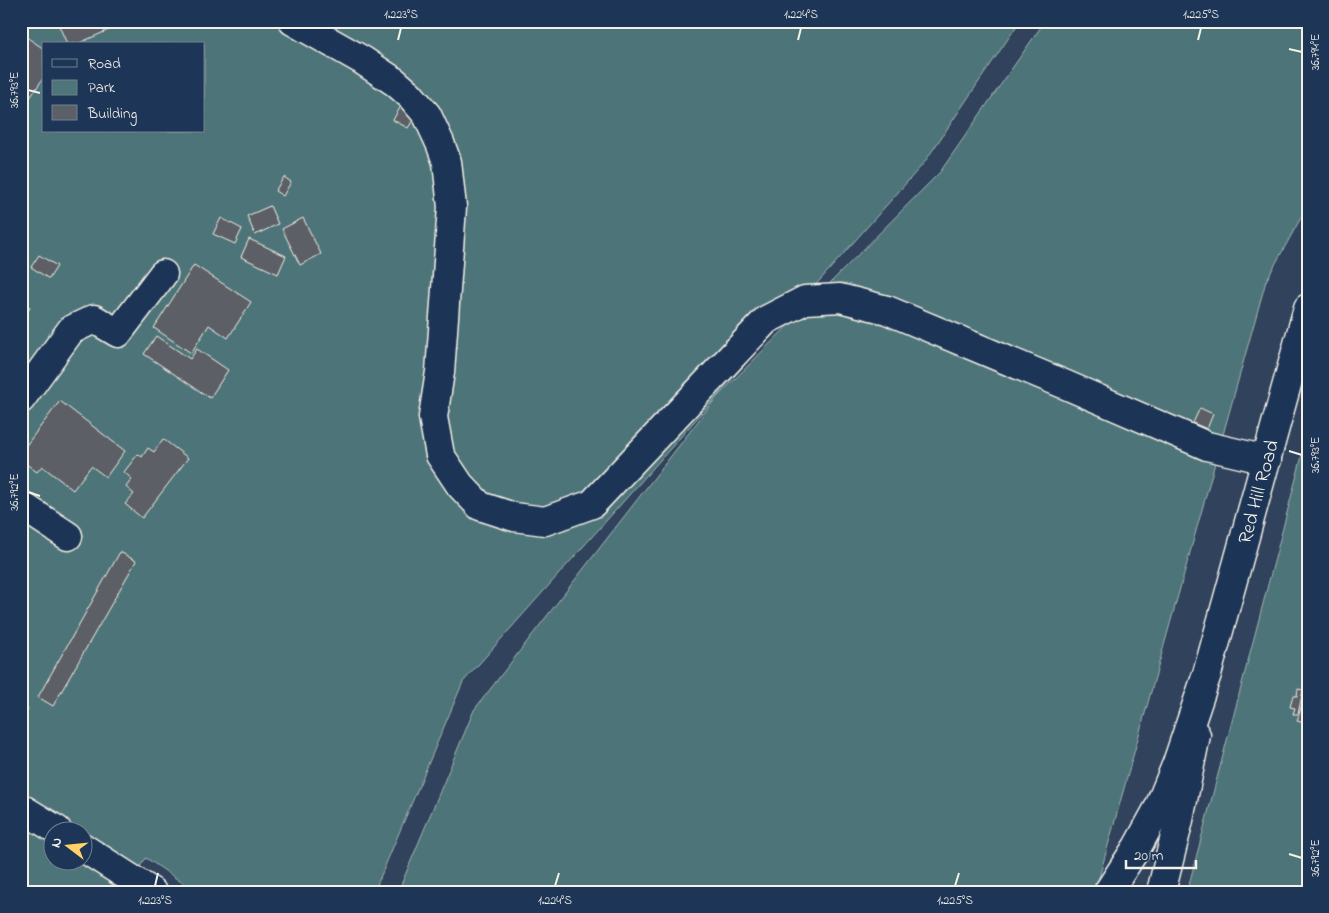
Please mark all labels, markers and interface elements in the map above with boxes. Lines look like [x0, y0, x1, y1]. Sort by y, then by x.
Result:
text: 1.223°S [384, 6, 418, 24]
text: 1.224°S [784, 6, 818, 24]
text: 1.225°S [1183, 6, 1219, 24]
text: 36.794°E [1307, 34, 1325, 70]
legend [42, 42, 205, 132]
text: Road [88, 53, 121, 75]
text: 36.793°E [6, 72, 24, 108]
text: Park [88, 77, 116, 99]
text: Building [87, 103, 137, 126]
street label: Red Hill Road [1232, 437, 1288, 547]
text: 36.793°E [1307, 437, 1325, 473]
text: 36.792°E [6, 473, 24, 511]
north arrow [42, 820, 92, 870]
text: N [46, 835, 68, 850]
scale bar [1126, 838, 1196, 870]
text: 36.792°E [1307, 839, 1325, 877]
text: 20 m [1134, 845, 1164, 867]
text: 1.223°S [138, 892, 172, 910]
text: 1.224°S [538, 892, 572, 910]
text: 1.225°S [937, 892, 973, 910]

